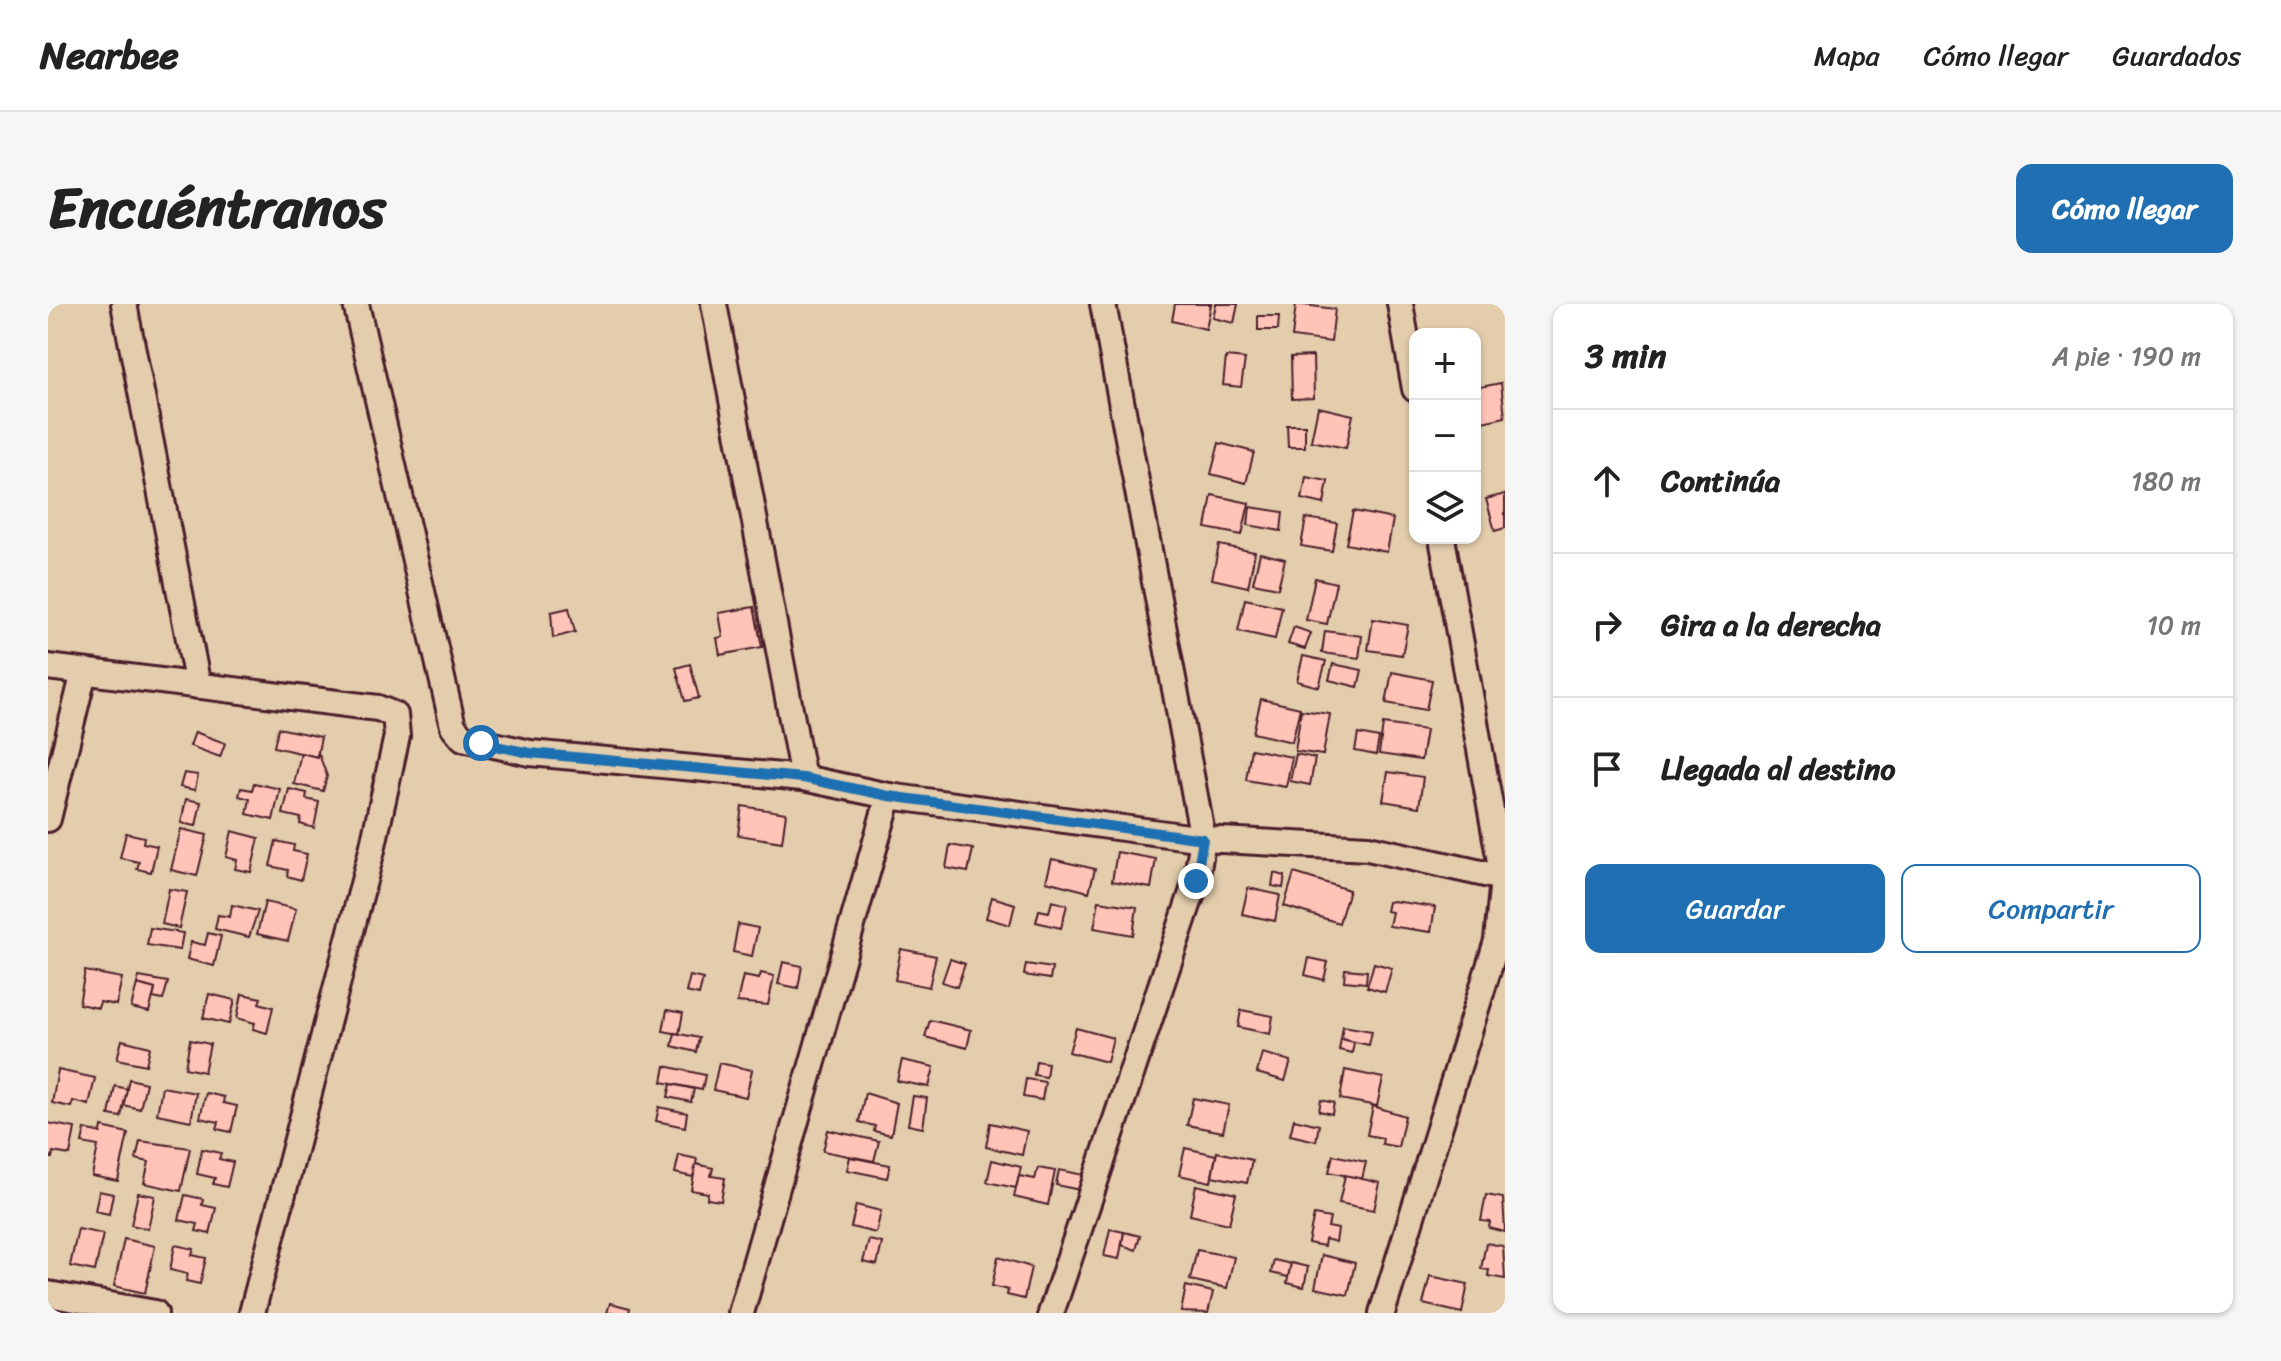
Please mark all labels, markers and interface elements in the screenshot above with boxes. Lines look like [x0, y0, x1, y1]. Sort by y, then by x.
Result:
text: Nearbee [40, 22, 179, 89]
text: Mapa [1814, 31, 1880, 80]
text: Cómo llegar [1924, 31, 2068, 80]
text: Guardados [2112, 31, 2241, 80]
text: Encuéntranos [48, 159, 386, 258]
button: Cómo llegar [2016, 164, 2233, 253]
text: 3 min [1585, 326, 1666, 386]
map controls [1409, 328, 1481, 544]
button: + [1409, 328, 1481, 400]
text: A pie · 190 m [2052, 333, 2201, 379]
button: − [1409, 400, 1481, 472]
text: Continúa [1661, 454, 1780, 508]
text: 180 m [2131, 458, 2201, 504]
icon: ahead [1585, 459, 1629, 503]
button: layers [1409, 472, 1481, 544]
text: Gira a la derecha [1661, 598, 1881, 652]
text: 10 m [2147, 602, 2201, 648]
icon: right [1585, 603, 1629, 647]
route start [463, 725, 499, 761]
text: Llegada al destino [1661, 742, 1895, 796]
icon: arrive [1585, 747, 1629, 791]
route end [1178, 863, 1214, 899]
button: Guardar [1585, 864, 1885, 953]
button: Compartir [1901, 864, 2201, 953]

